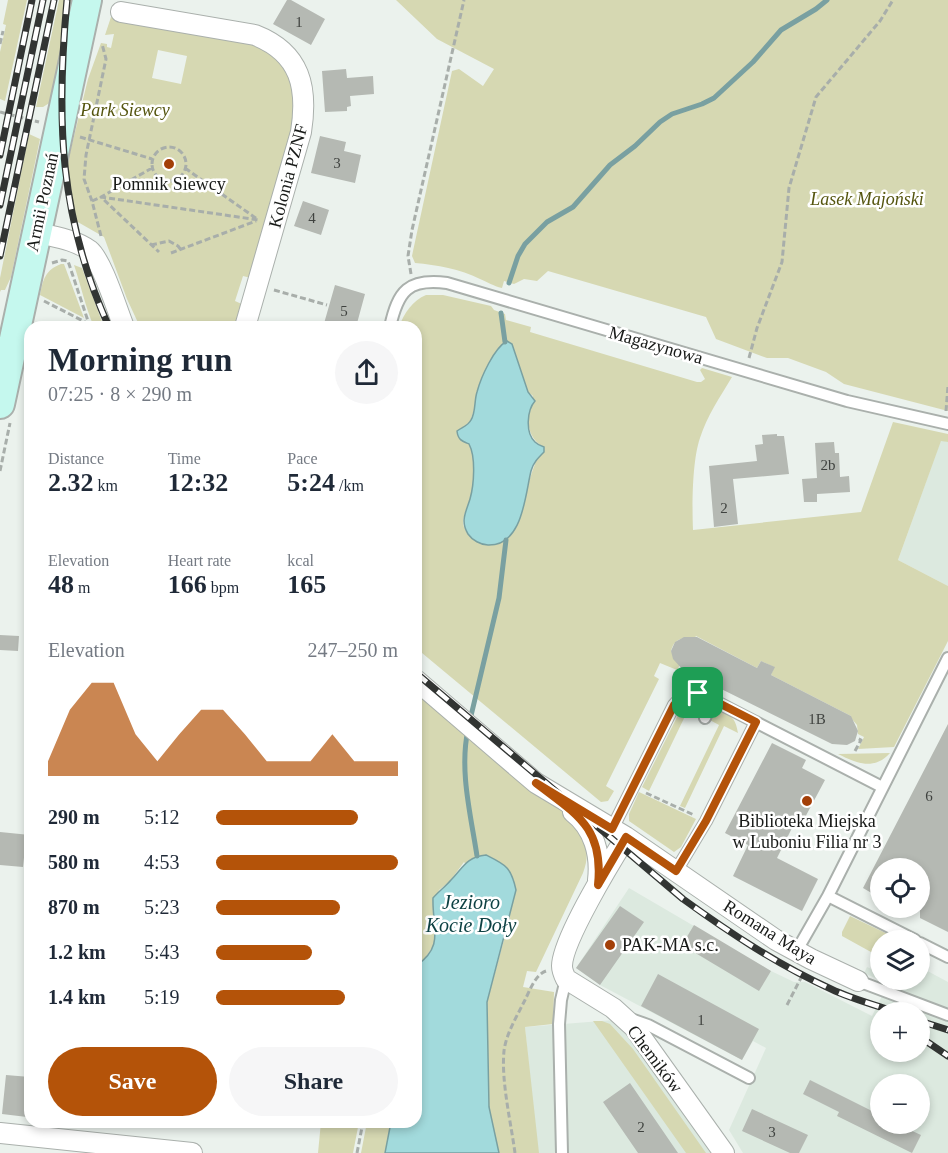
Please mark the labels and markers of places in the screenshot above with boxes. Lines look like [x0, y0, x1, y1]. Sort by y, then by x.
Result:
marker: Pomnik Siewcy [162, 157, 176, 171]
place label: Pomnik Siewcy [112, 174, 226, 194]
pin [672, 667, 723, 718]
marker: Biblioteka Miejska w Luboniu Filia nr 3 [800, 794, 814, 808]
place label: Biblioteka Miejska w Luboniu Filia nr 3 [733, 811, 882, 852]
place label: PAK-MA s.c. [622, 935, 719, 955]
marker: PAK-MA s.c. [603, 938, 617, 952]

